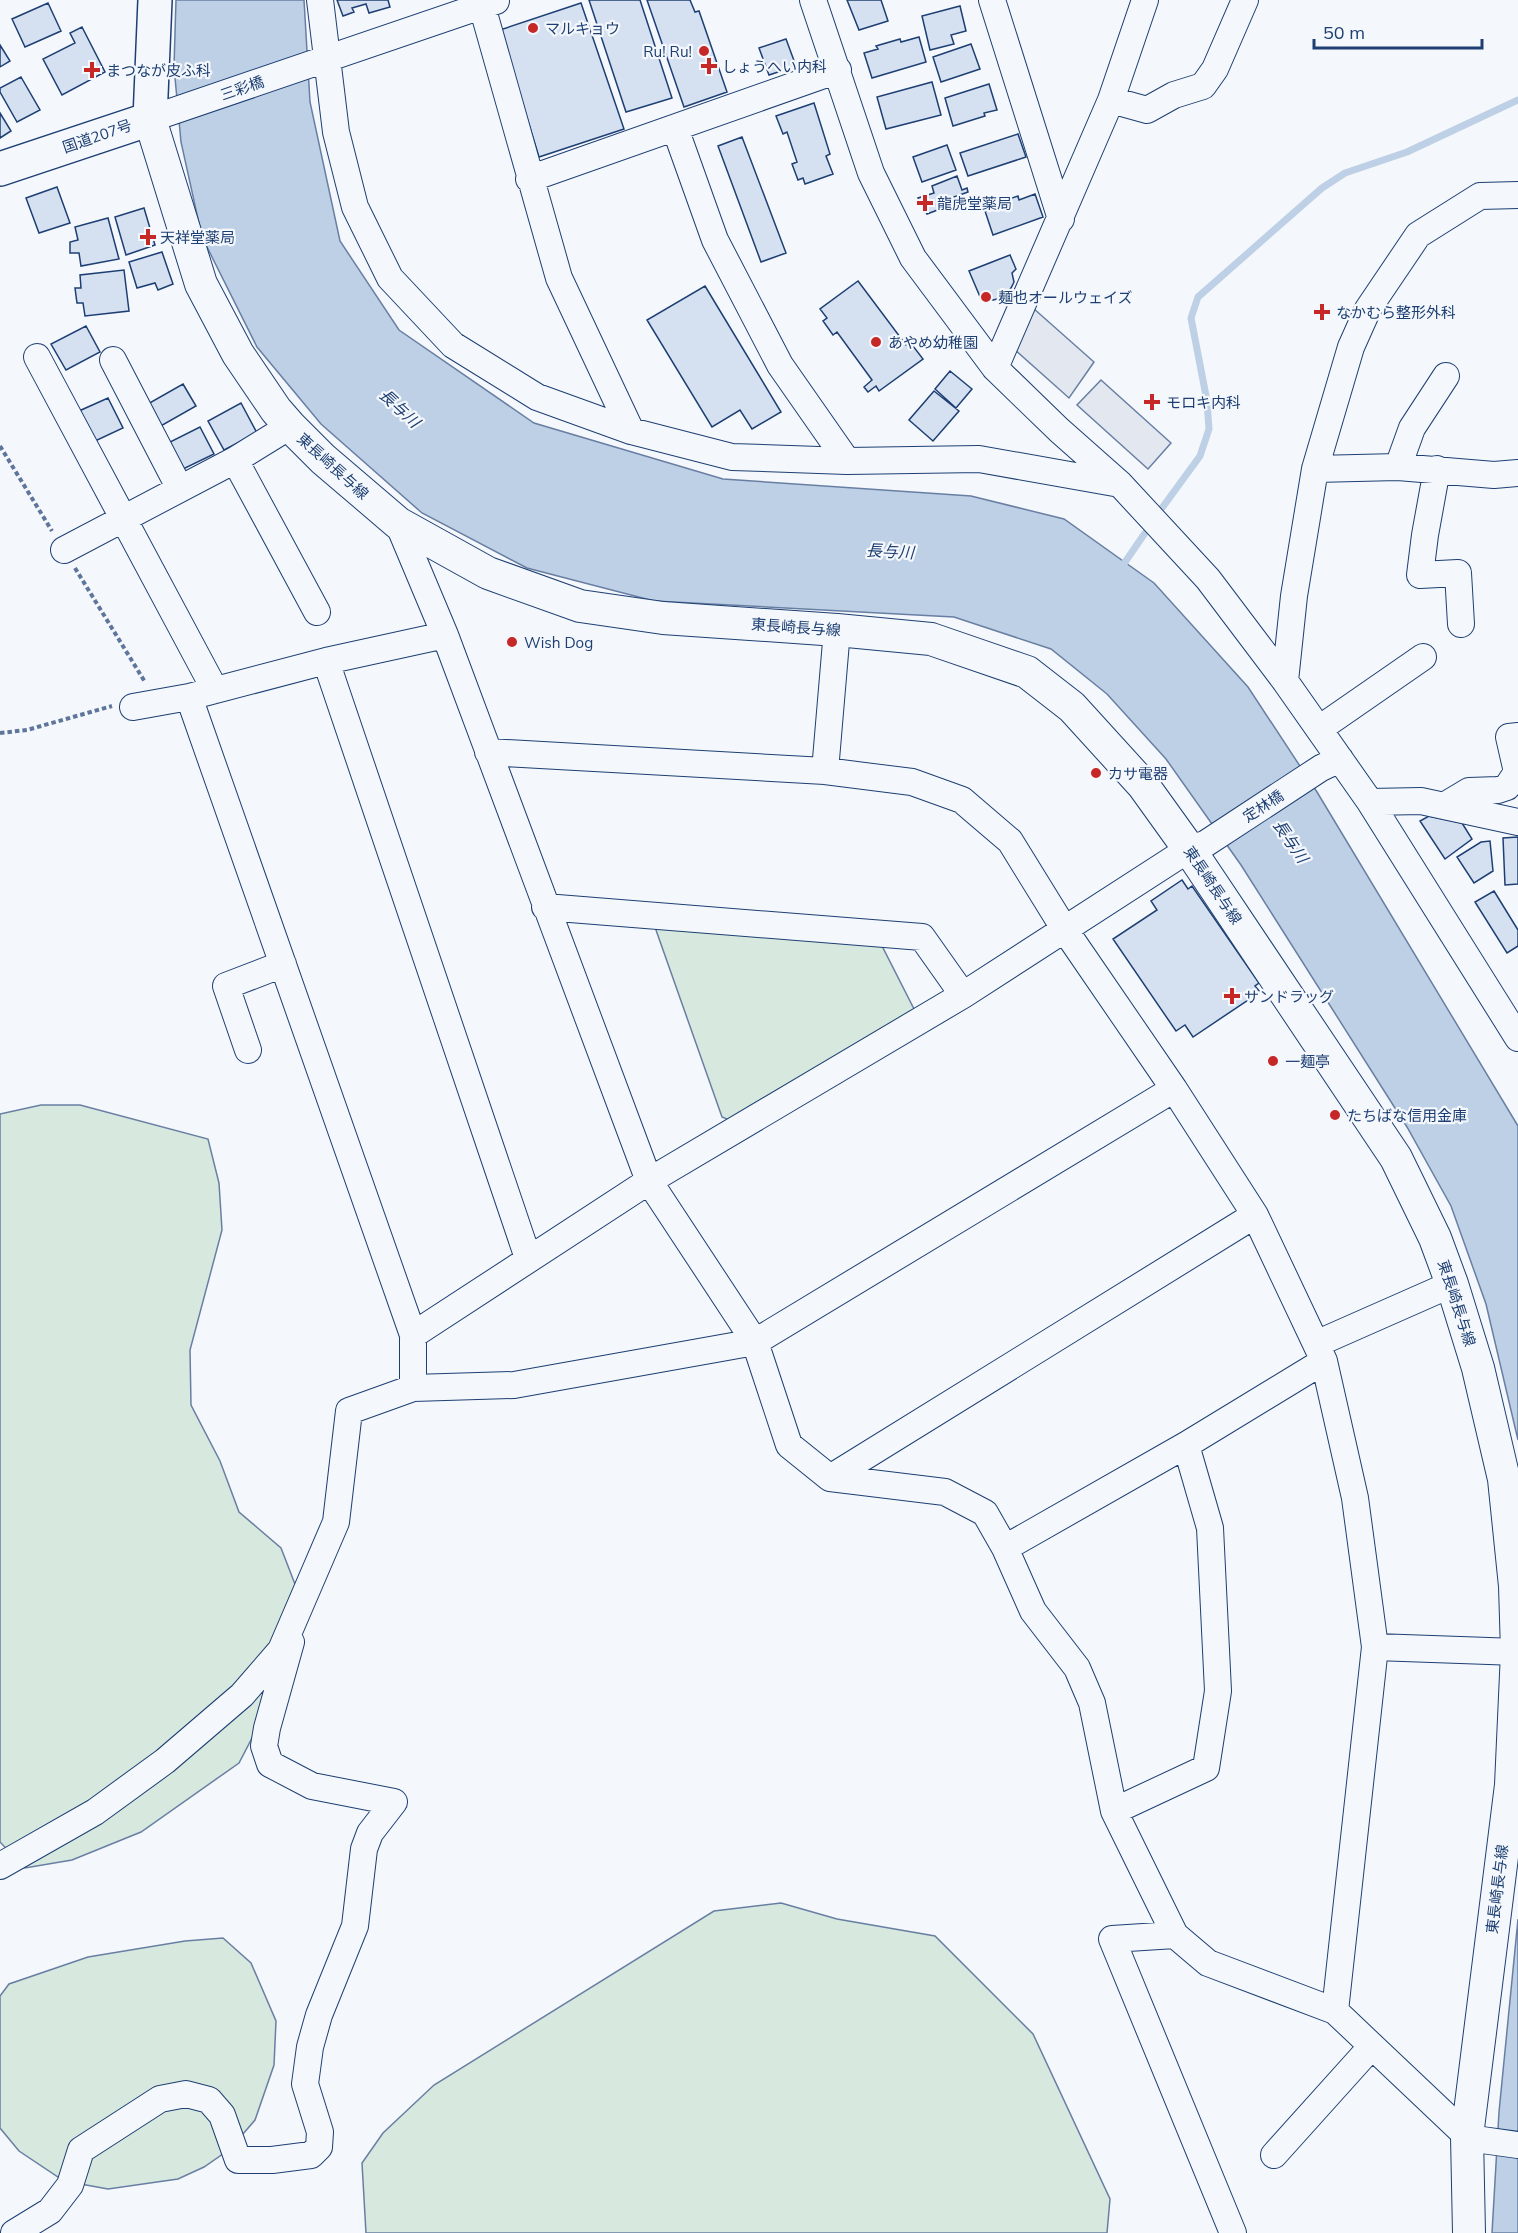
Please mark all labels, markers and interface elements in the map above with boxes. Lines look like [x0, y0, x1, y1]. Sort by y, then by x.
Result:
scale bar [1314, 12, 1482, 50]
place label: マルキョウ [545, 19, 620, 38]
marker: マルキョウ [526, 21, 540, 35]
text: 50 m [1323, 21, 1365, 44]
place label: Ru! Ru! [643, 42, 692, 61]
marker: Ru! Ru! [697, 44, 711, 58]
marker: しょうへい内科 [700, 57, 718, 75]
place label: しょうへい内科 [722, 57, 827, 76]
marker: まつなが皮ふ科 [83, 61, 101, 79]
place label: まつなが皮ふ科 [106, 61, 211, 80]
street label: 三彩橋 [218, 72, 266, 104]
street label: 国道207号 [60, 115, 134, 157]
place label: 龍虎堂薬局 [937, 194, 1012, 213]
marker: 龍虎堂薬局 [918, 196, 932, 210]
place label: 天祥堂薬局 [160, 228, 235, 247]
marker: 天祥堂薬局 [141, 230, 155, 244]
place label: 麺也オールウェイズ [998, 288, 1133, 307]
marker: 麺也オールウェイズ [979, 290, 993, 304]
marker: なかむら整形外科 [1313, 303, 1331, 321]
place label: なかむら整形外科 [1336, 303, 1456, 322]
place label: あやめ幼稚園 [888, 333, 978, 352]
marker: あやめ幼稚園 [869, 335, 883, 349]
water label: 長与川 [376, 384, 426, 433]
marker: モロキ内科 [1143, 393, 1161, 411]
place label: モロキ内科 [1166, 393, 1241, 412]
street label: 東長崎長与線 [293, 429, 373, 503]
water label: 長与川 [866, 540, 916, 562]
street label: 東長崎長与線 [750, 614, 842, 640]
place label: Wish Dog [524, 633, 593, 652]
marker: Wish Dog [505, 635, 519, 649]
place label: カサ電器 [1108, 764, 1168, 783]
marker: カサ電器 [1089, 766, 1103, 780]
street label: 定林橋 [1239, 786, 1287, 826]
water label: 長与川 [1269, 816, 1314, 868]
street label: 東長崎長与線 [1180, 842, 1246, 928]
place label: サンドラッグ [1244, 987, 1334, 1006]
marker: サンドラッグ [1225, 989, 1239, 1003]
place label: 一麺亭 [1285, 1052, 1330, 1071]
marker: 一麺亭 [1266, 1054, 1280, 1068]
place label: たちばな信用金庫 [1347, 1106, 1467, 1125]
marker: たちばな信用金庫 [1328, 1108, 1342, 1122]
street label: 東長崎長与線 [1434, 1257, 1480, 1349]
street label: 東長崎長与線 [1482, 1843, 1512, 1935]

